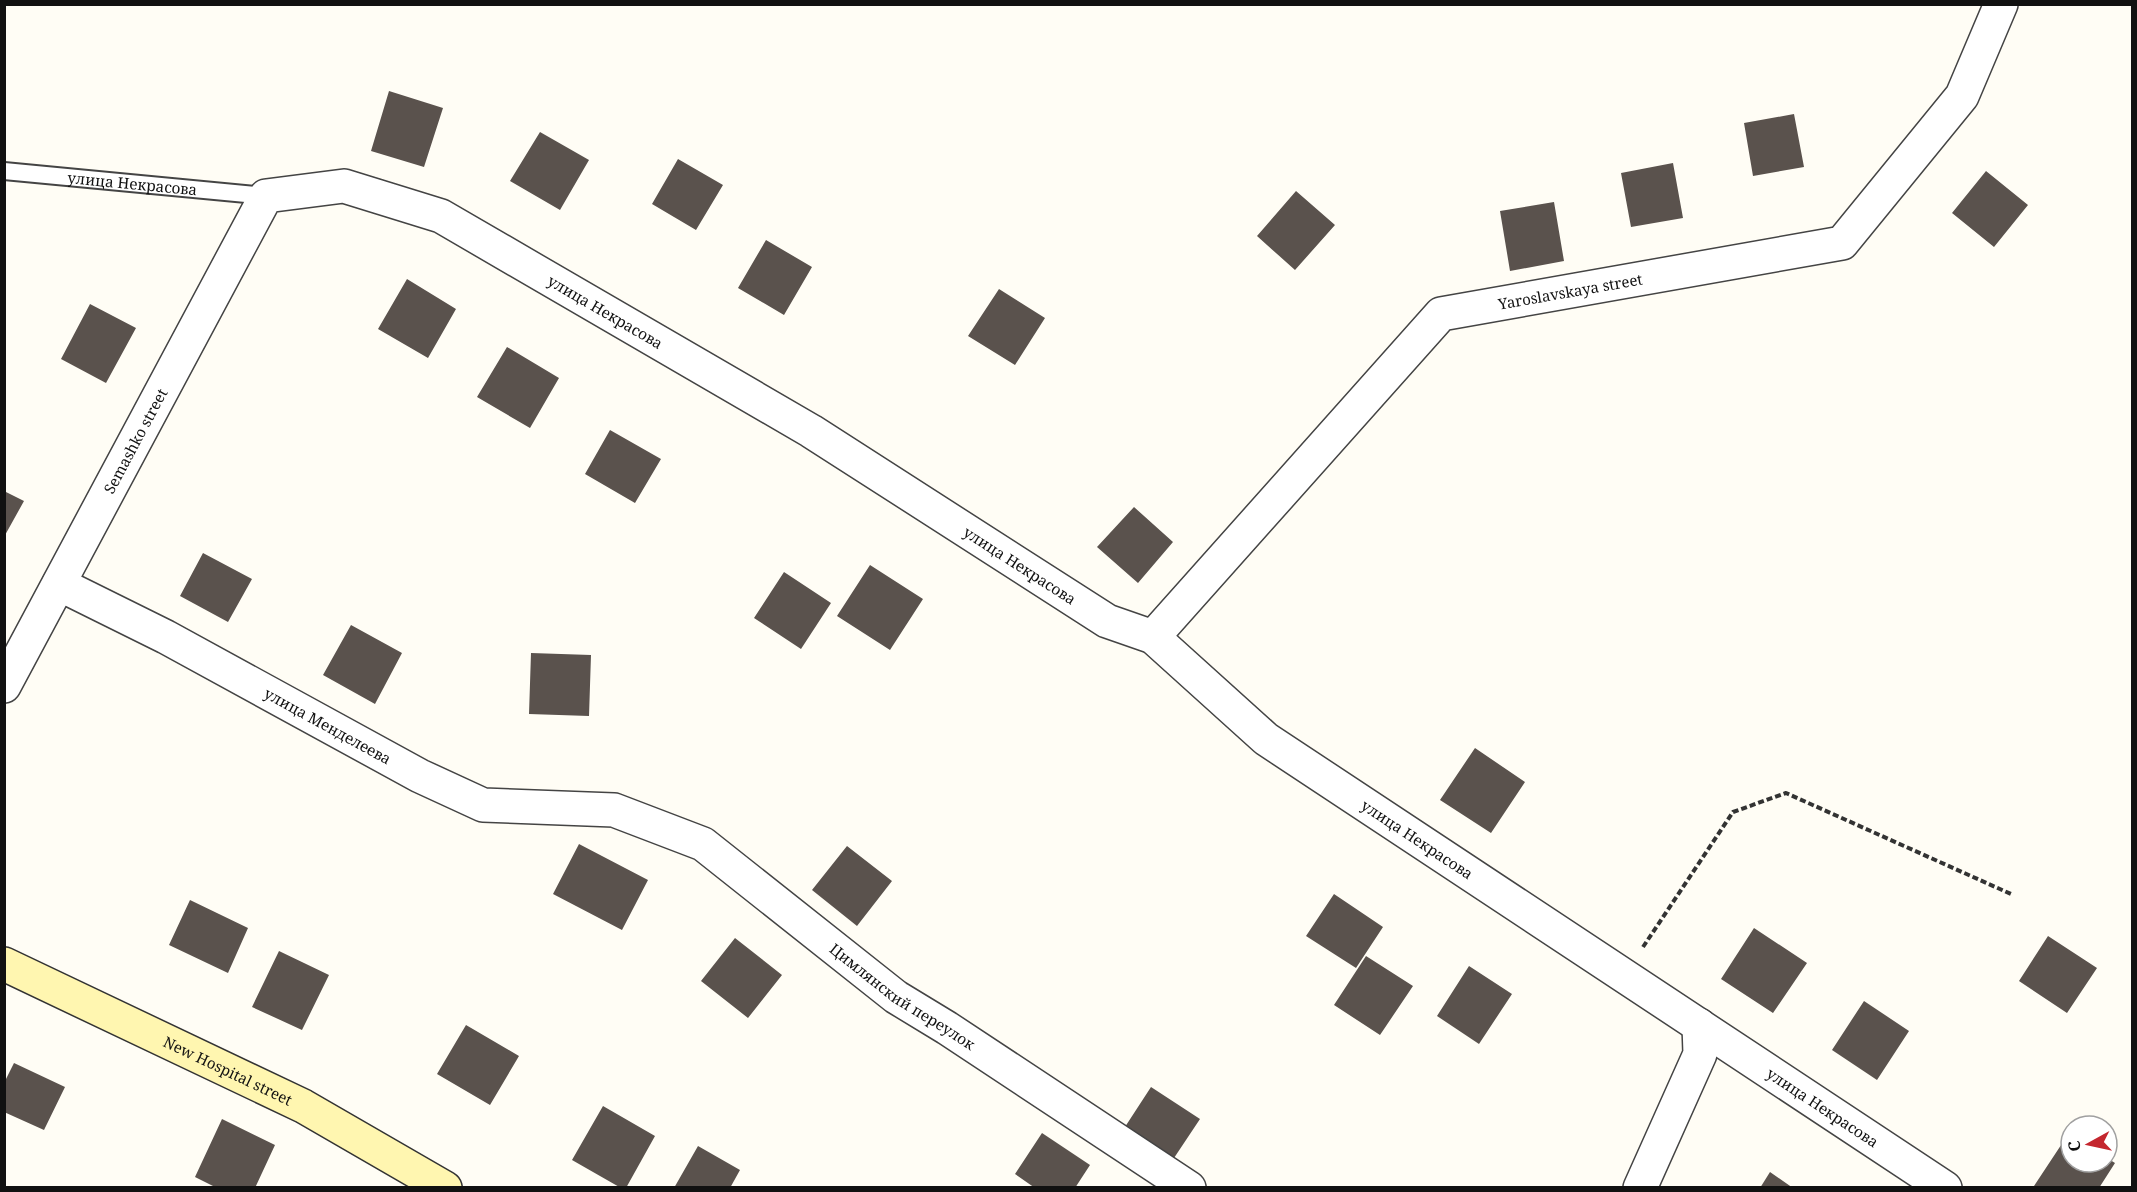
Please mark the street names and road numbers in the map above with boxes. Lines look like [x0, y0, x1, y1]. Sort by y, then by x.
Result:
street label: улица Некрасова [67, 167, 198, 199]
street label: Yaroslavskaya street [1496, 269, 1644, 314]
street label: улица Некрасова [544, 270, 667, 353]
street label: Semashko street [99, 385, 171, 497]
street label: улица Некрасова [960, 522, 1080, 609]
street label: улица Менделеева [261, 683, 395, 769]
street label: улица Некрасова [1358, 795, 1477, 883]
street label: Цимлянский переулок [826, 938, 979, 1054]
street label: New Hospital street [160, 1031, 296, 1110]
street label: улица Некрасова [1763, 1063, 1883, 1151]

